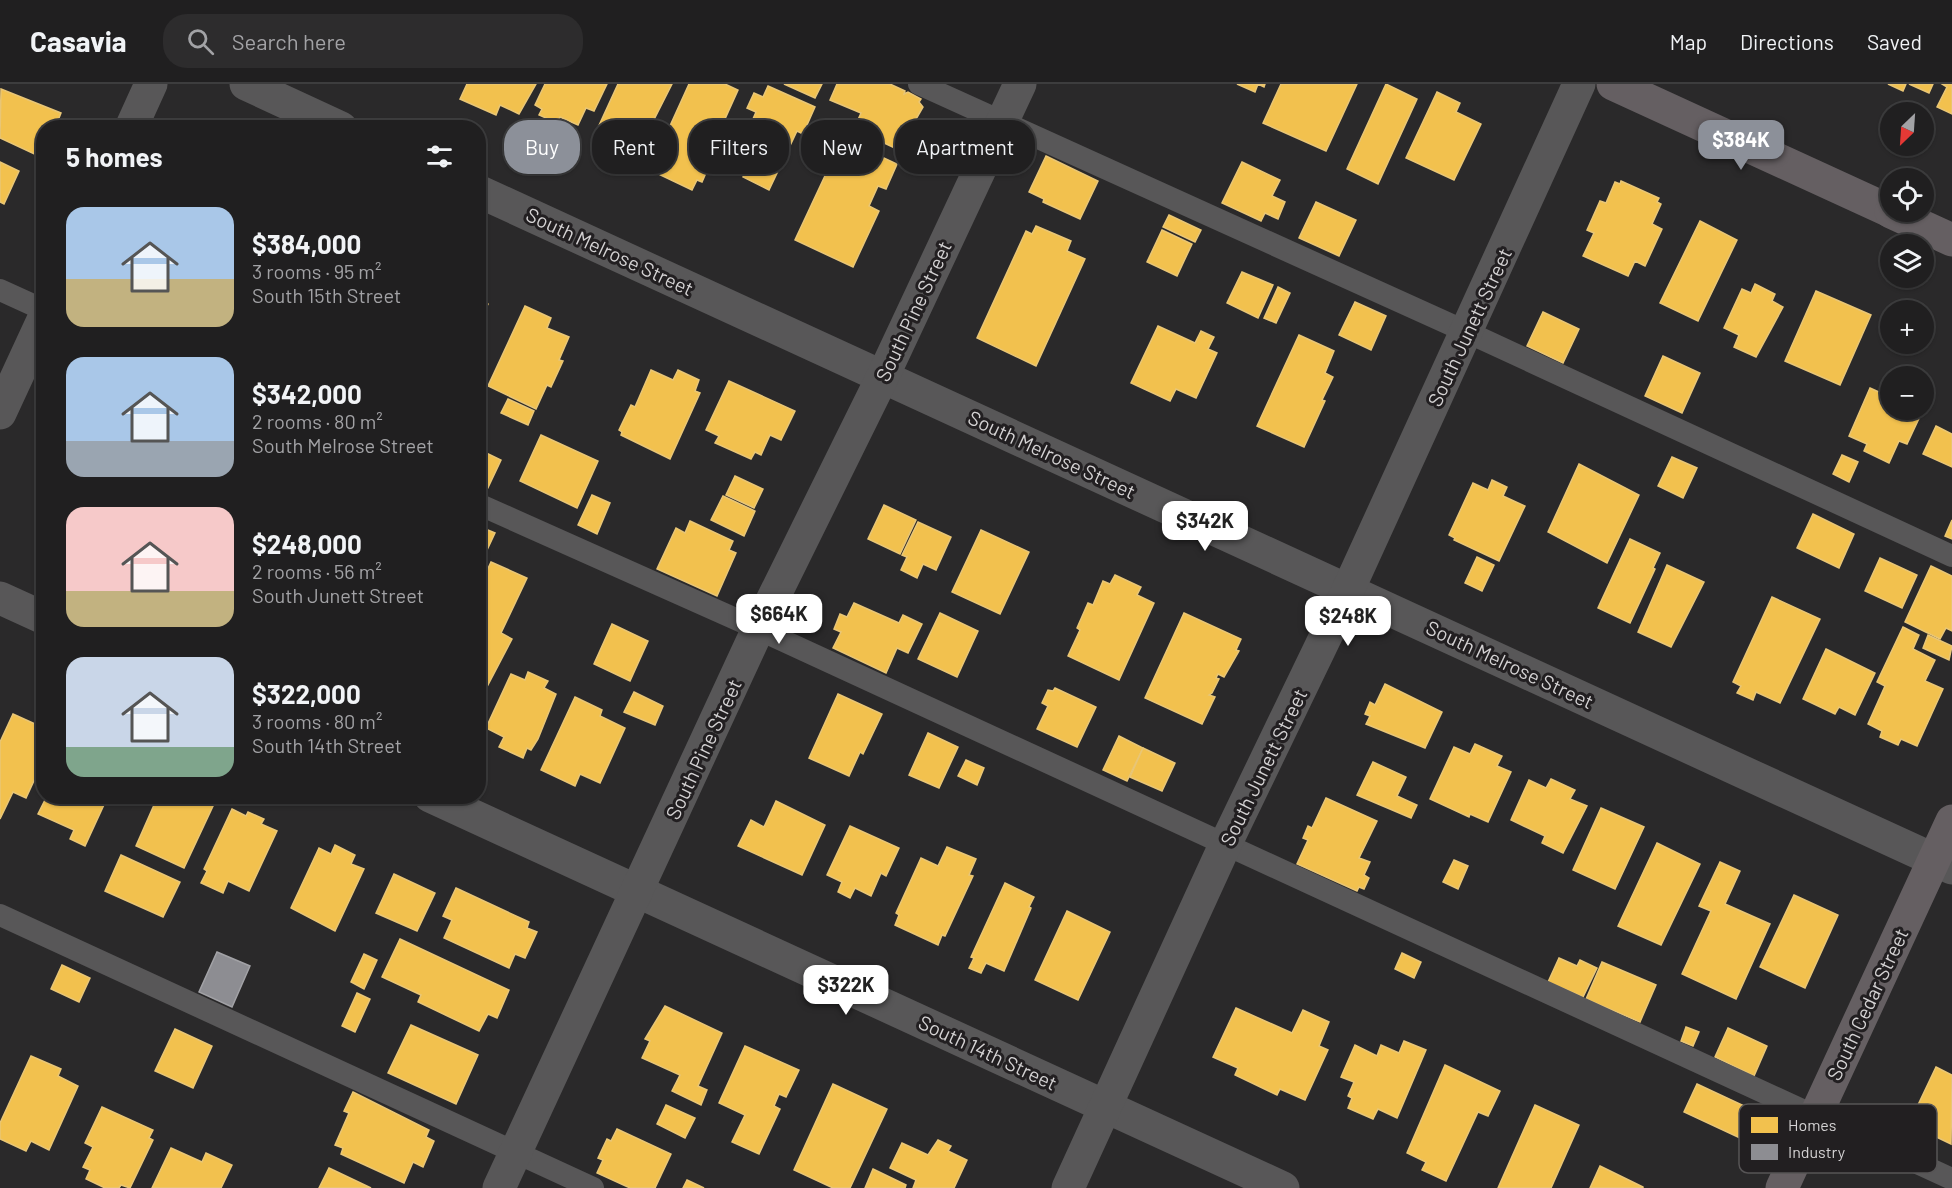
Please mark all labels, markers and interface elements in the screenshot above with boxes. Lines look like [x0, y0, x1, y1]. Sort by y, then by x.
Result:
search box [163, 14, 583, 68]
text: Casavia [30, 24, 127, 58]
icon: search [184, 25, 217, 58]
text: Search here [232, 28, 346, 54]
text: Map [1670, 29, 1707, 54]
text: Directions [1740, 29, 1834, 54]
text: Saved [1867, 29, 1922, 54]
north arrow [1880, 102, 1934, 156]
map controls [1880, 102, 1934, 420]
chip: Buy [504, 120, 580, 174]
chip: Rent [592, 120, 677, 174]
chip: Filters [689, 120, 789, 174]
chip: New [801, 120, 883, 174]
chip: Apartment [895, 120, 1035, 174]
pin: $384K [1699, 120, 1783, 171]
text: $384K [1712, 127, 1770, 151]
icon: filters [423, 140, 456, 173]
text: 5 homes [66, 141, 163, 172]
button: locate [1880, 168, 1934, 222]
street label: South Melrose Street [523, 202, 697, 300]
text: $384,000 [252, 228, 361, 259]
icon: home [114, 231, 186, 303]
button: layers [1880, 234, 1934, 288]
street label: South Pine Street [870, 237, 956, 385]
street label: South Junett Street [1422, 244, 1516, 410]
text: 3 rooms · 95 m² [252, 259, 381, 283]
text: South 15th Street [252, 283, 401, 307]
button: + [1880, 300, 1934, 354]
button: − [1880, 366, 1934, 420]
text: $342,000 [252, 378, 362, 409]
icon: home [114, 381, 186, 453]
street label: South Melrose Street [965, 405, 1139, 503]
text: 2 rooms · 80 m² [252, 409, 383, 433]
text: South Melrose Street [252, 433, 434, 457]
pin: $342K [1163, 501, 1247, 552]
text: $342K [1176, 508, 1234, 532]
text: $248,000 [252, 528, 362, 559]
icon: home [114, 531, 186, 603]
text: 2 rooms · 56 m² [252, 559, 382, 583]
text: South Junett Street [252, 583, 424, 607]
pin: $664K [737, 594, 821, 645]
pin: $248K [1306, 596, 1390, 647]
text: $664K [750, 601, 808, 625]
text: $248K [1319, 603, 1377, 627]
street label: South Melrose Street [1423, 615, 1597, 713]
street label: South Pine Street [660, 675, 746, 823]
text: $322,000 [252, 678, 361, 709]
icon: home [114, 681, 186, 753]
street label: South Junett Street [1215, 684, 1311, 850]
text: 3 rooms · 80 m² [252, 709, 382, 733]
text: South 14th Street [252, 733, 402, 757]
street label: South Cedar Street [1821, 924, 1913, 1084]
pin: $322K [804, 965, 888, 1016]
text: $322K [817, 972, 875, 996]
street label: South 14th Street [915, 1009, 1061, 1095]
legend [1739, 1104, 1937, 1173]
text: Homes [1788, 1115, 1836, 1134]
text: Industry [1788, 1142, 1846, 1161]

